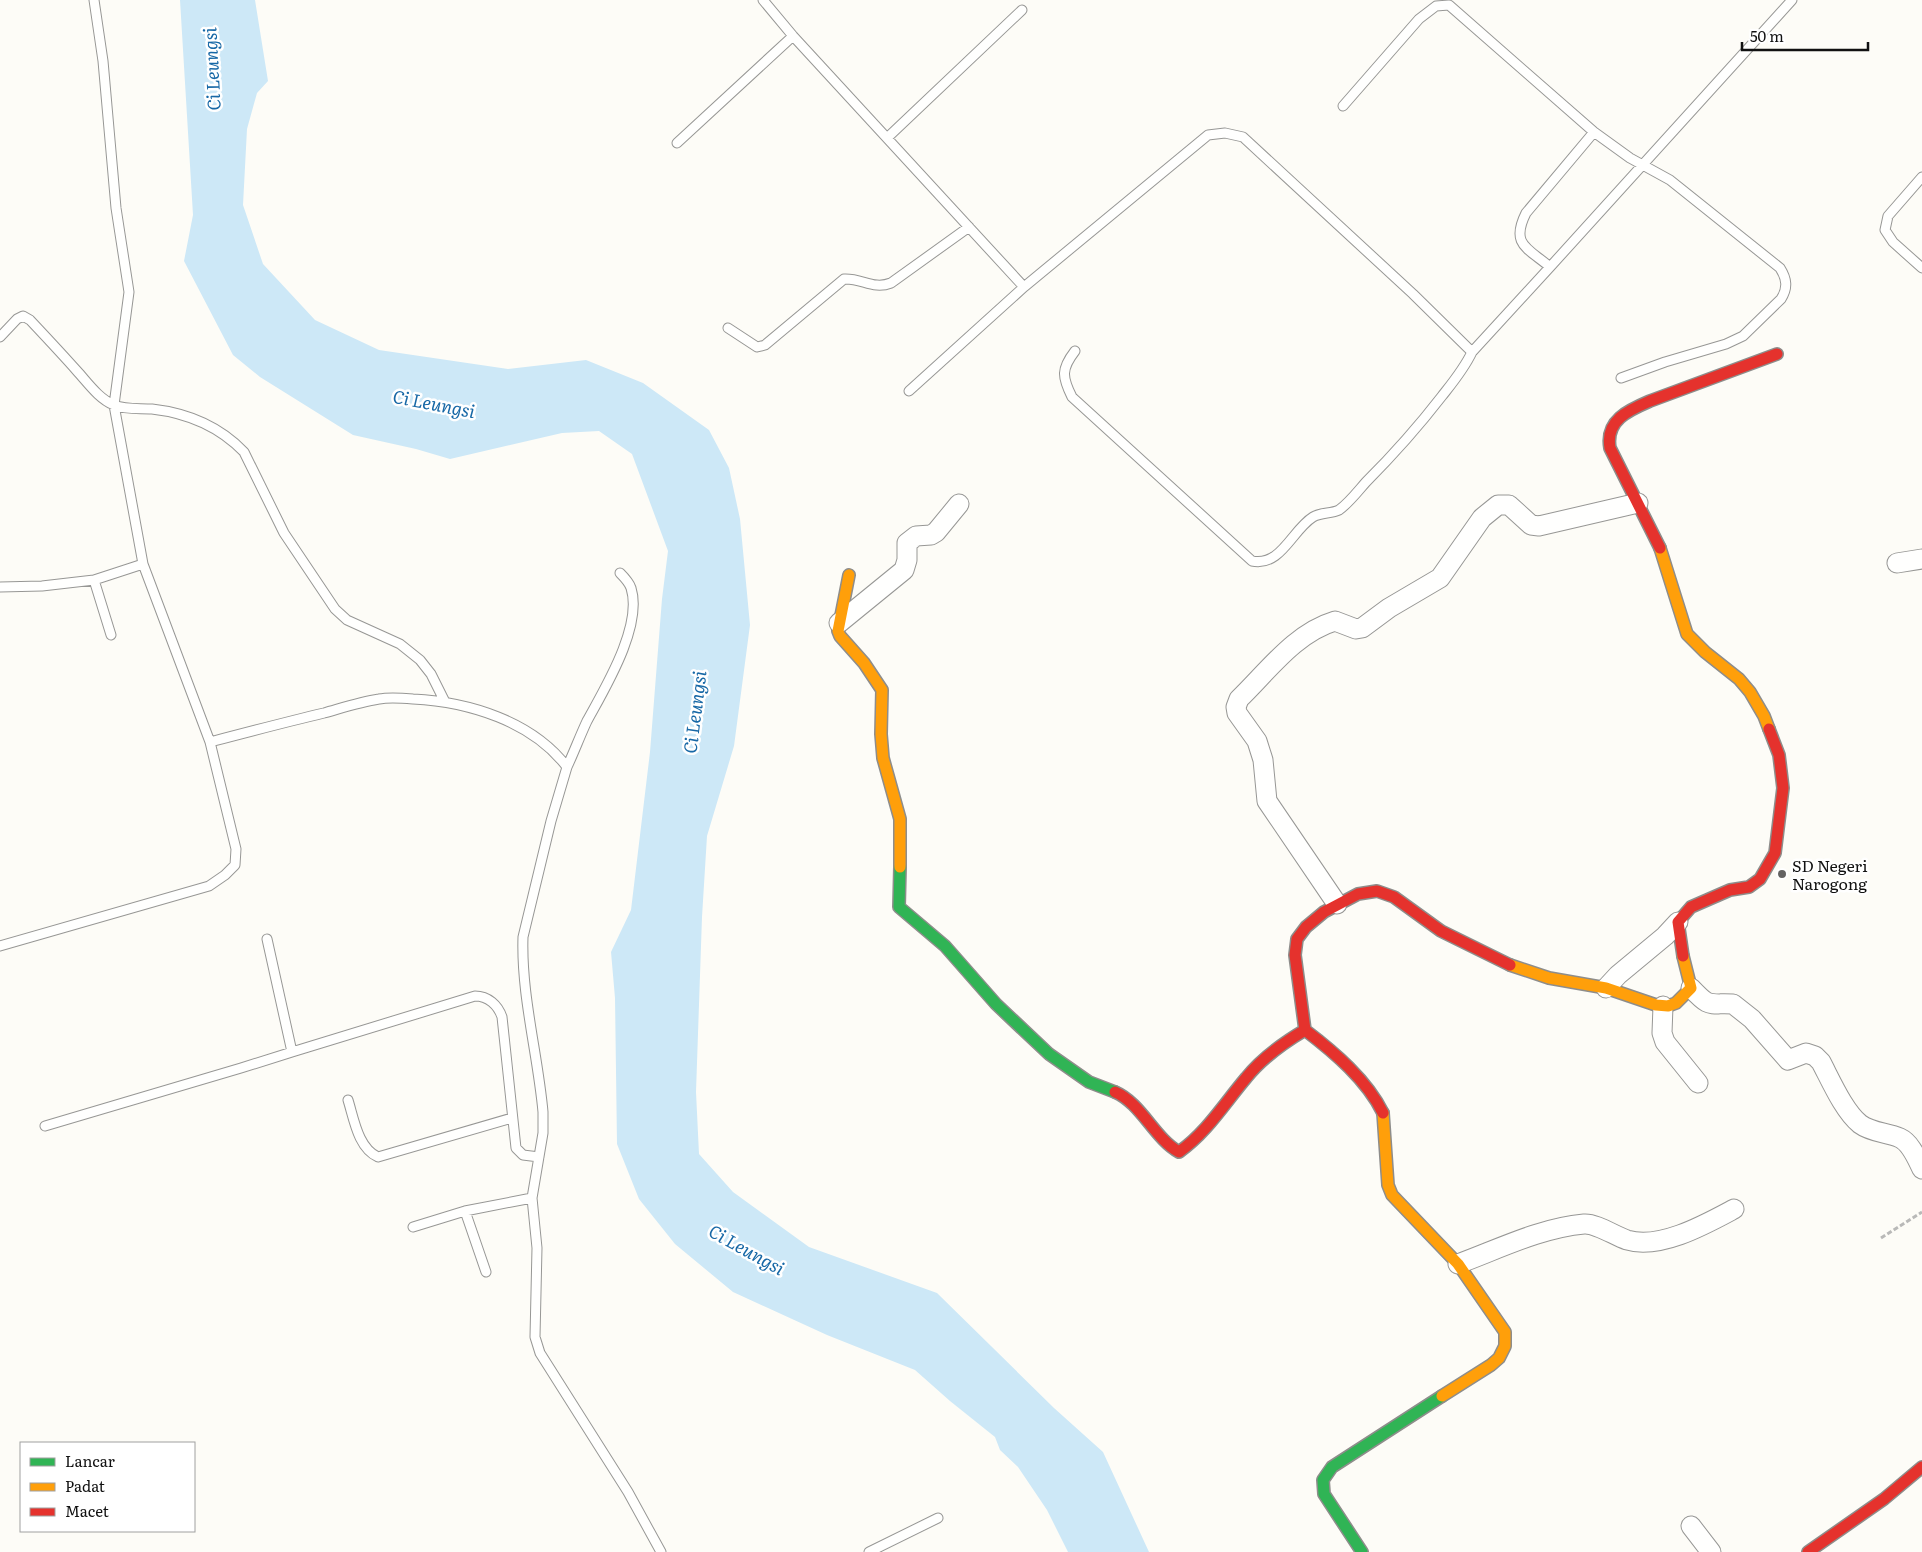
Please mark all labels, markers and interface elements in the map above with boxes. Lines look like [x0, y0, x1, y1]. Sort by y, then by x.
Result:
scale bar [1742, 20, 1868, 52]
text: 50 m [1750, 24, 1784, 47]
water label: Ci Leungsi [195, 26, 227, 111]
water label: Ci Leungsi [391, 382, 478, 424]
water label: Ci Leungsi [676, 668, 713, 755]
place label: SD Negeri Narogong [1792, 853, 1868, 895]
marker: SD Negeri Narogong [1776, 868, 1788, 880]
water label: Ci Leungsi [704, 1217, 791, 1281]
legend [20, 1442, 195, 1532]
text: Lancar [65, 1449, 115, 1472]
text: Padat [65, 1474, 105, 1497]
text: Macet [65, 1499, 109, 1522]

